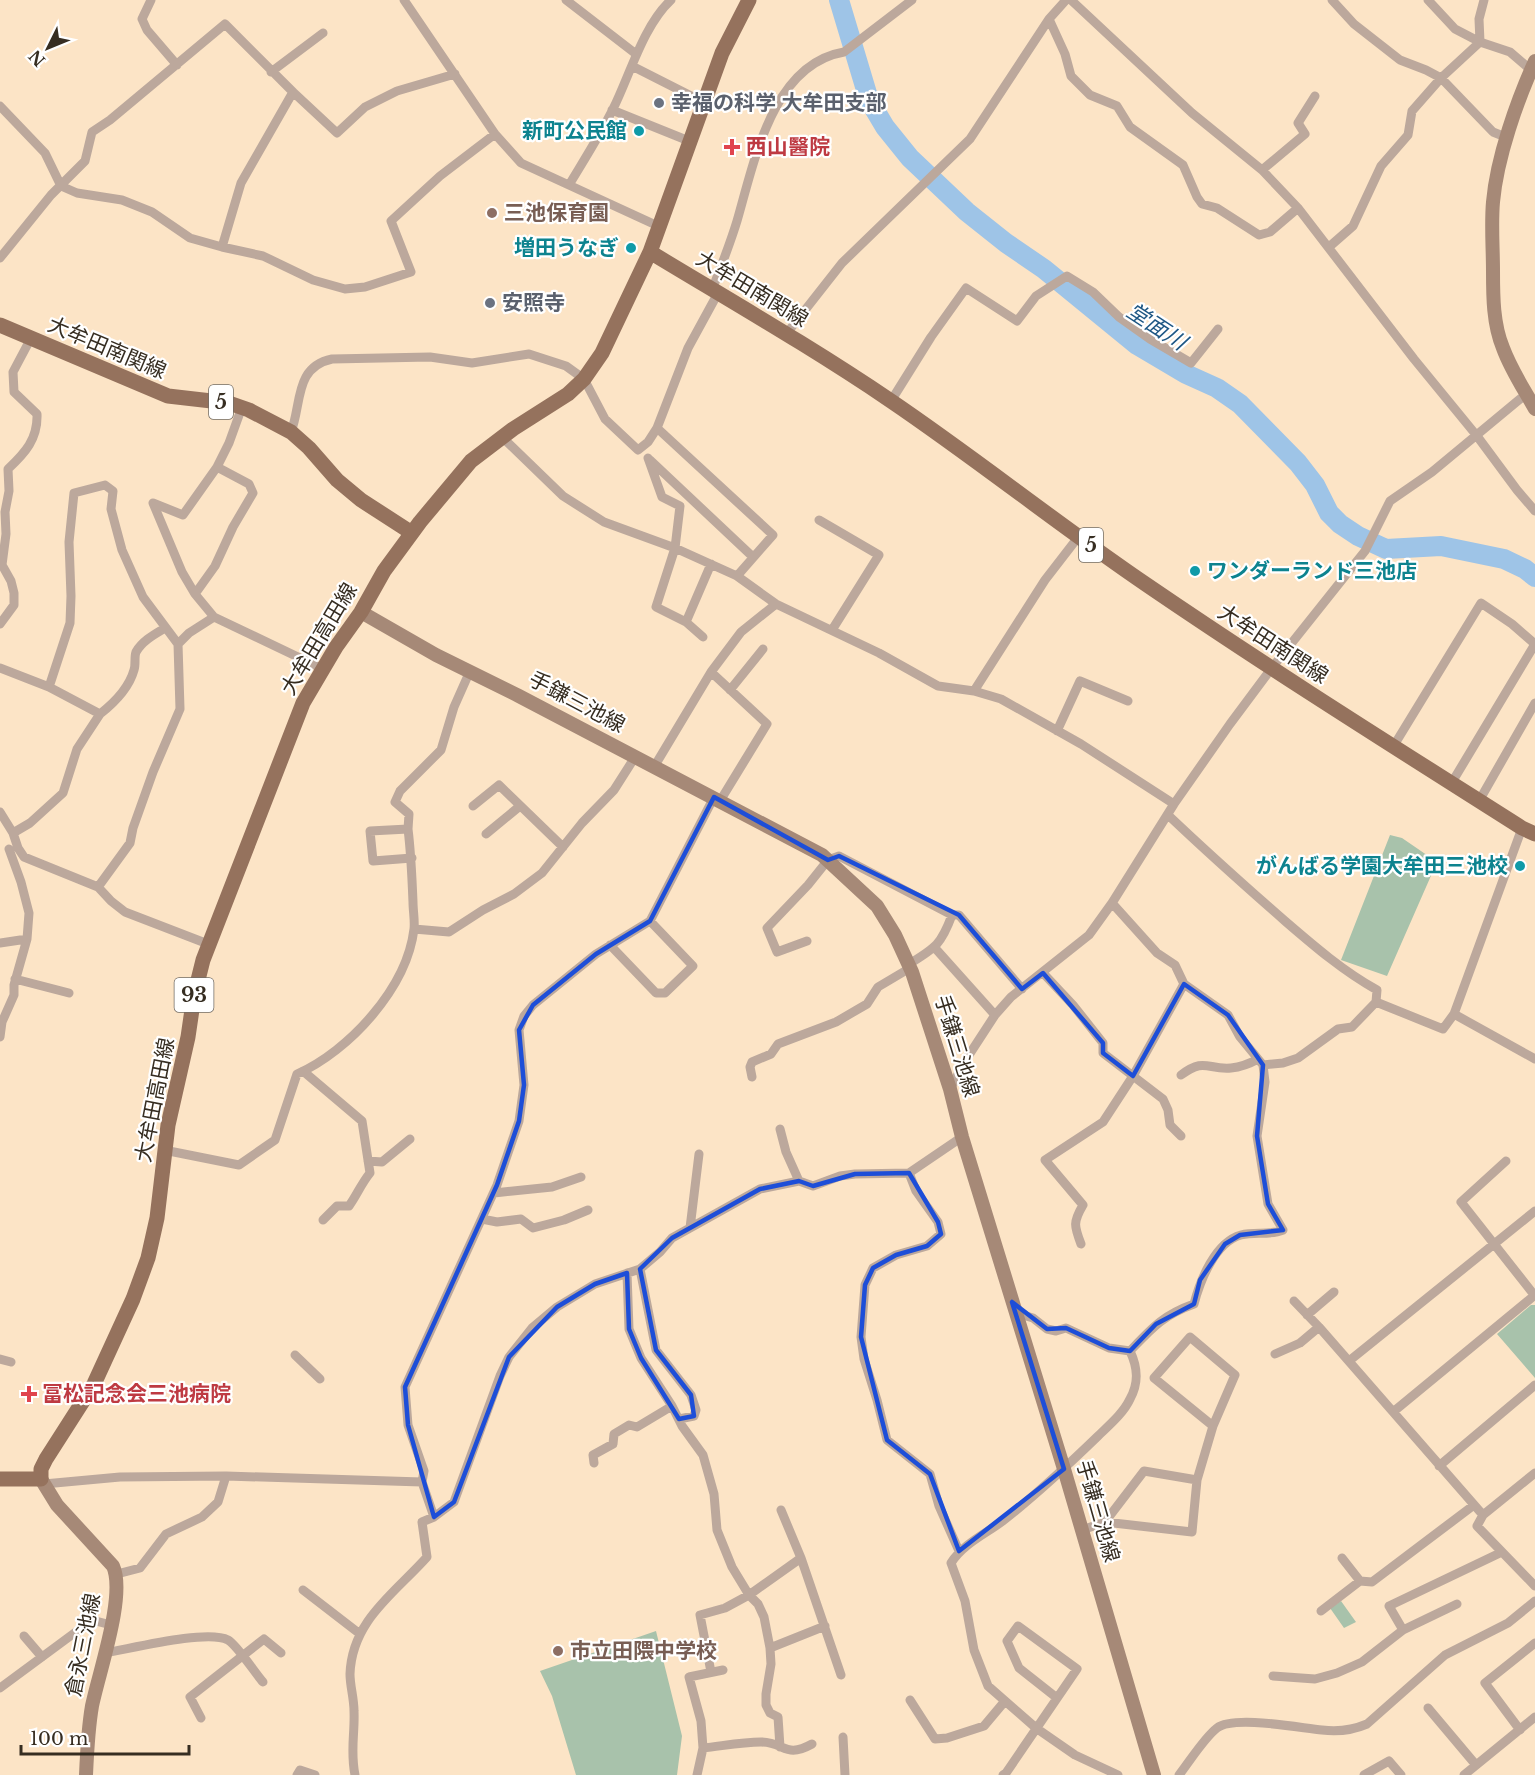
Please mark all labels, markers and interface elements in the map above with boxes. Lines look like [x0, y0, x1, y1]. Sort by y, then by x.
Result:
north arrow [18, 18, 78, 78]
text: N [25, 46, 49, 71]
place label: 幸福の科学 大牟田支部 [671, 90, 887, 116]
marker: 幸福の科学 大牟田支部 [652, 96, 666, 110]
place label: 新町公民館 [522, 118, 627, 144]
marker: 新町公民館 [632, 124, 646, 138]
place label: 西山醫院 [746, 134, 830, 160]
marker: 西山醫院 [723, 138, 741, 156]
place label: 三池保育園 [504, 200, 609, 226]
marker: 三池保育園 [485, 206, 499, 220]
place label: 増田うなぎ [514, 235, 619, 261]
marker: 増田うなぎ [624, 241, 638, 255]
street label: 大牟田南関線 [691, 245, 813, 333]
place label: 安照寺 [502, 290, 565, 316]
marker: 安照寺 [483, 296, 497, 310]
water label: 堂面川 [1122, 297, 1193, 357]
street label: 大牟田南関線 [44, 311, 170, 385]
road number: 5 [209, 385, 233, 419]
road number: 5 [1079, 528, 1103, 562]
place label: ワンダーランド三池店 [1207, 558, 1417, 584]
marker: ワンダーランド三池店 [1188, 564, 1202, 578]
street label: 大牟田高田線 [275, 578, 363, 700]
street label: 大牟田南関線 [1213, 599, 1333, 689]
street label: 手鎌三池線 [525, 666, 629, 738]
place label: がんばる学園大牟田三池校 [1256, 853, 1508, 879]
marker: がんばる学園大牟田三池校 [1513, 859, 1527, 873]
road number: 93 [174, 978, 214, 1012]
street label: 手鎌三池線 [929, 992, 985, 1100]
street label: 大牟田高田線 [130, 1036, 180, 1164]
place label: 冨松記念会三池病院 [42, 1381, 231, 1407]
marker: 冨松記念会三池病院 [20, 1385, 38, 1403]
street label: 手鎌三池線 [1071, 1457, 1125, 1565]
street label: 倉永三池線 [60, 1591, 106, 1699]
place label: 市立田隈中学校 [570, 1638, 717, 1664]
marker: 市立田隈中学校 [551, 1644, 565, 1658]
scale bar [21, 1718, 189, 1756]
text: 100 m [30, 1728, 88, 1750]

